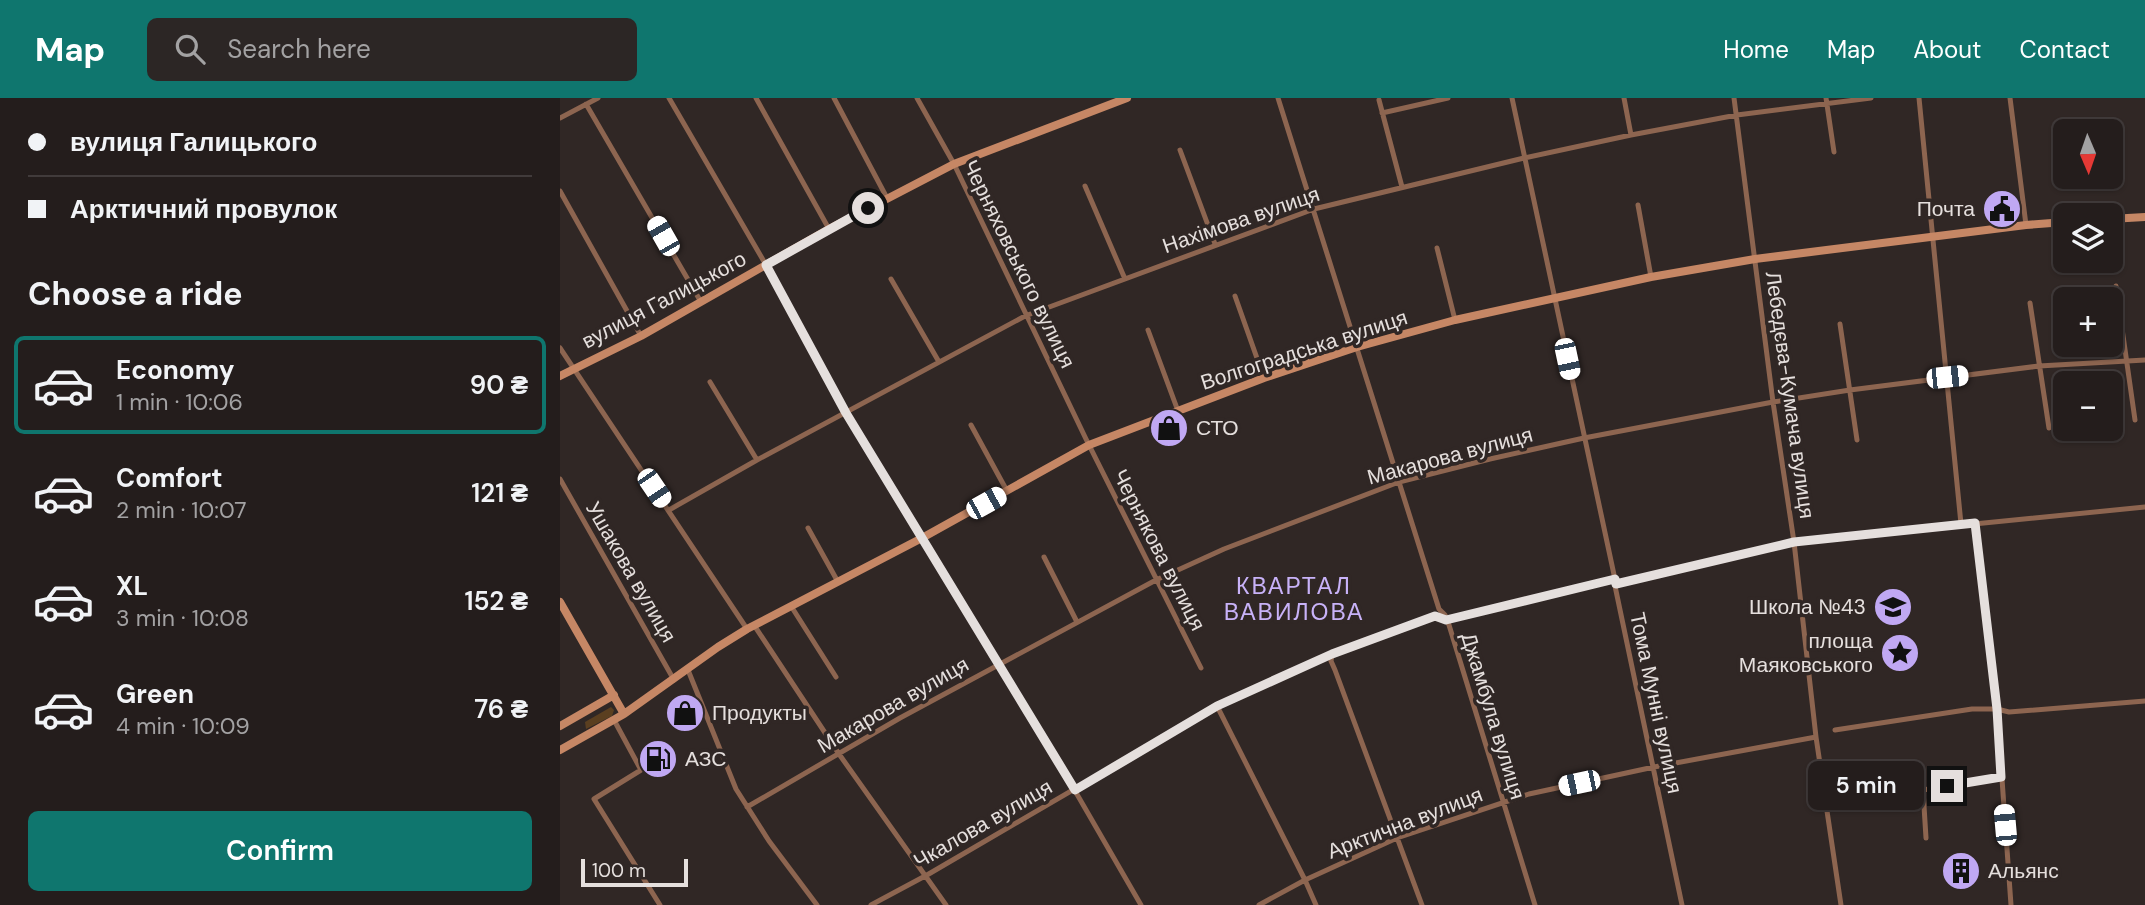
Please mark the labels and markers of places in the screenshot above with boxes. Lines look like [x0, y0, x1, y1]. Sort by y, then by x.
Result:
public building icon: Почта [1981, 188, 2023, 230]
place label: Почта [1917, 195, 1975, 223]
shop icon: СТО [1148, 407, 1190, 449]
place label: СТО [1196, 414, 1239, 442]
school or university icon: Школа №43 [1872, 586, 1914, 628]
place label: Школа №43 [1749, 593, 1866, 621]
place label: площа Маяковського [1739, 627, 1873, 679]
place icon: площа Маяковського [1879, 632, 1921, 674]
shop icon: Продукты [664, 692, 706, 734]
place label: Продукты [712, 699, 807, 727]
fuel station icon: АЗС [637, 738, 679, 780]
place label: АЗС [685, 745, 726, 773]
building icon: Альянс [1940, 850, 1982, 892]
place label: Альянс [1988, 857, 2059, 885]

